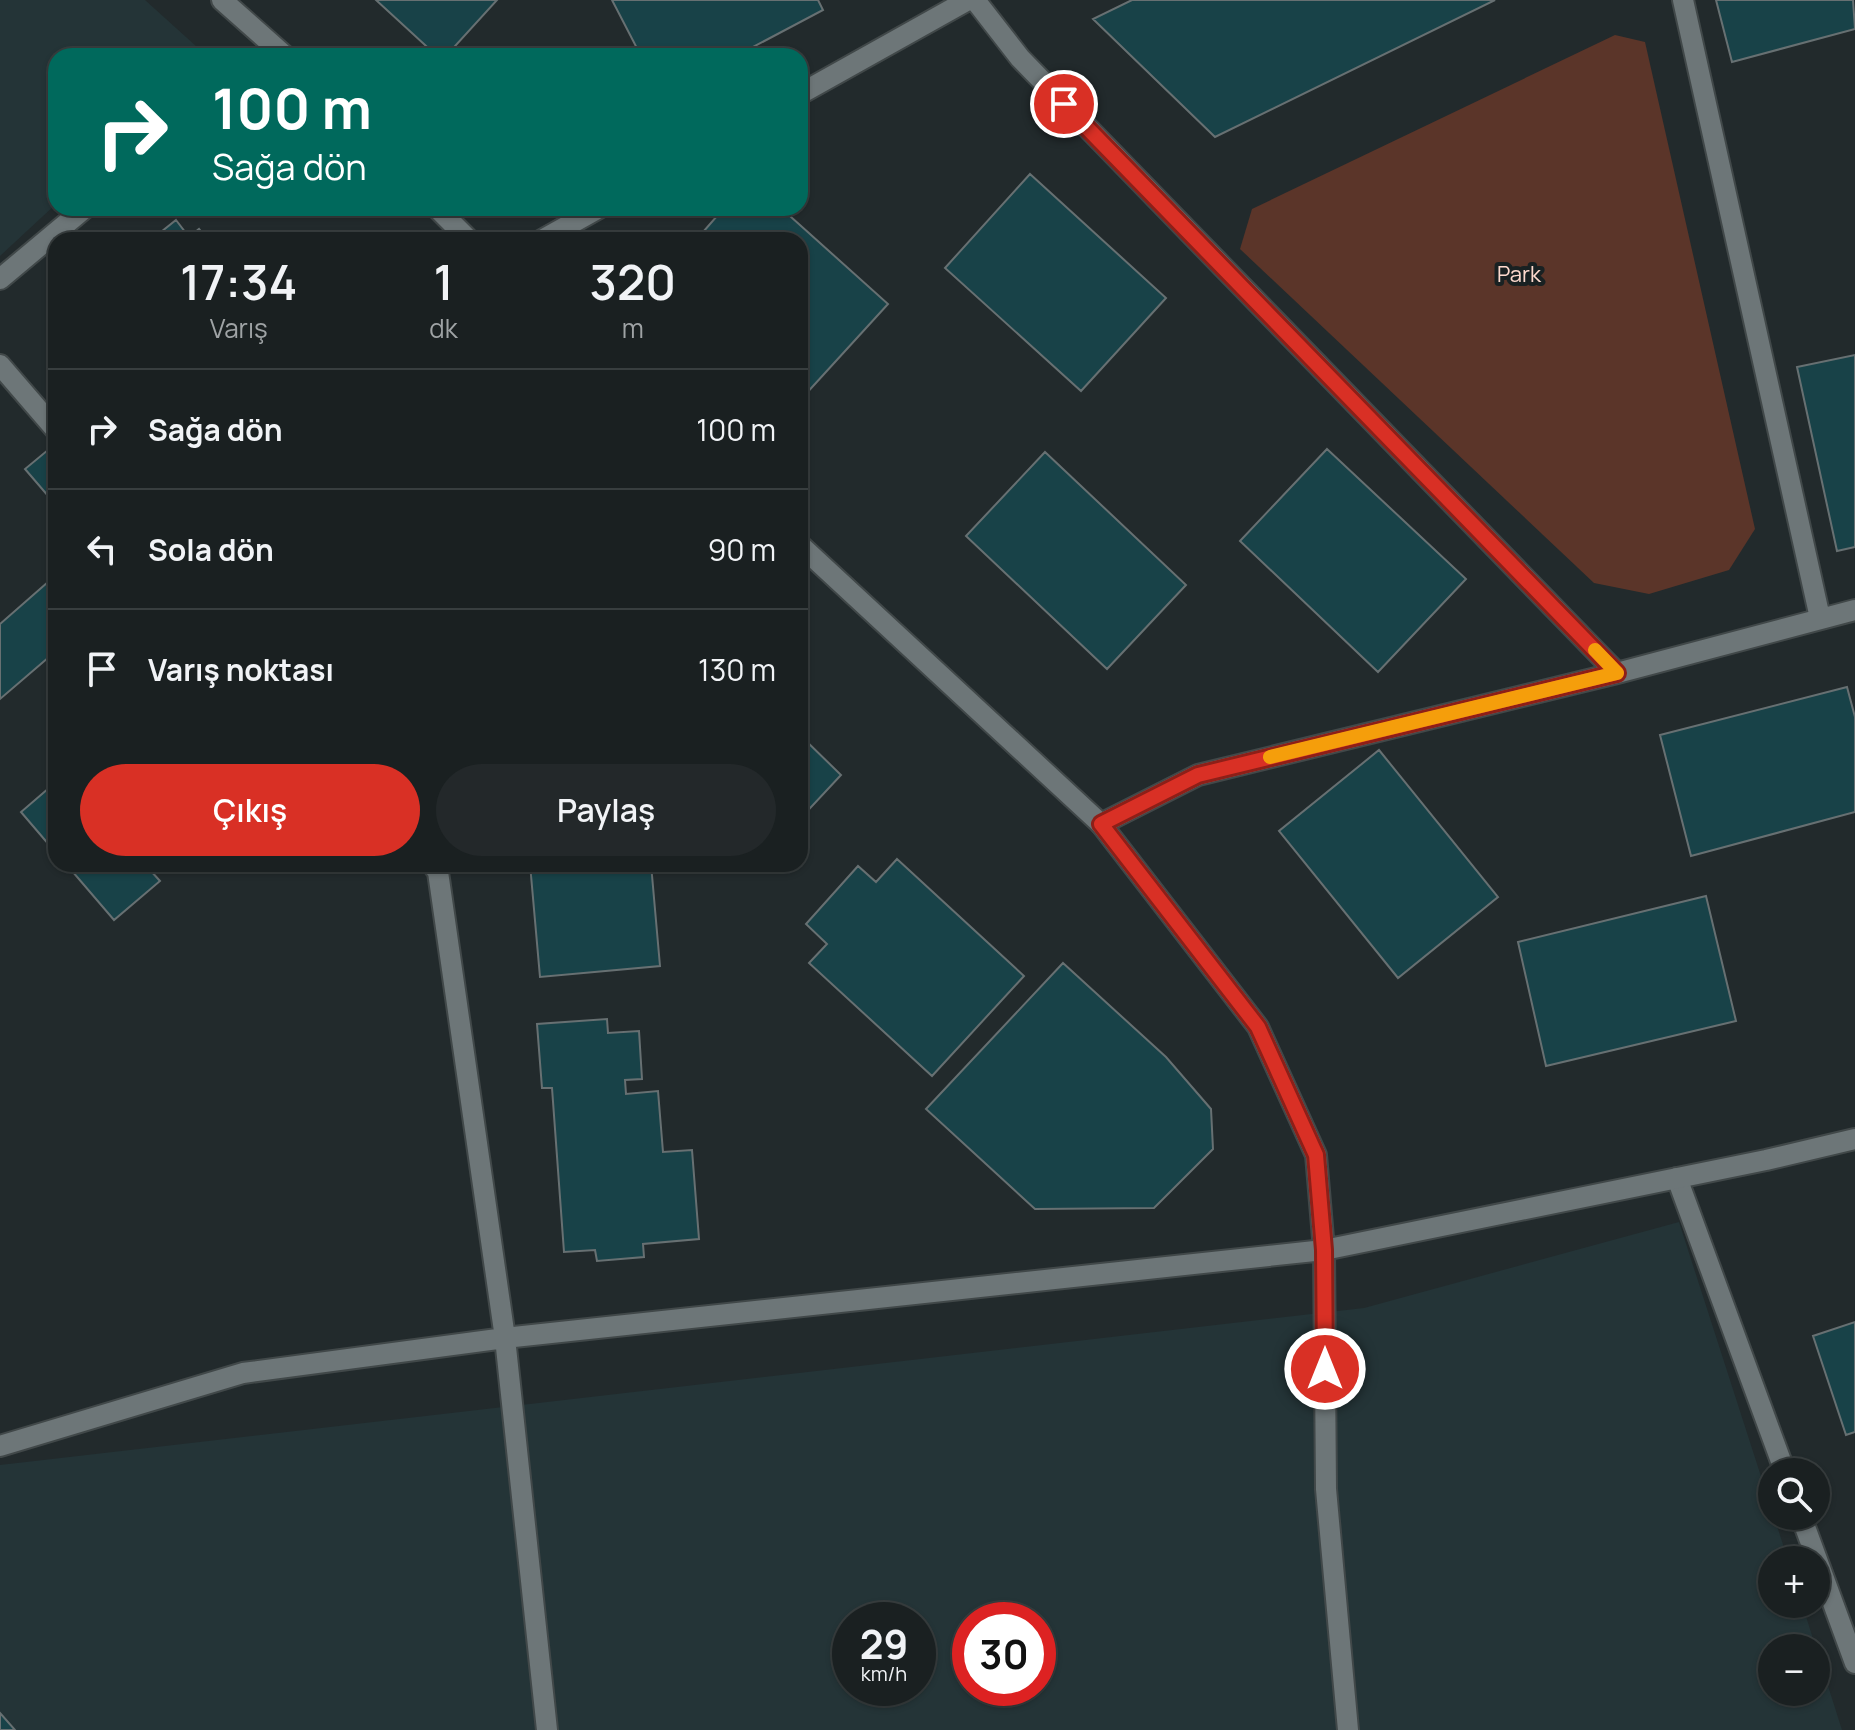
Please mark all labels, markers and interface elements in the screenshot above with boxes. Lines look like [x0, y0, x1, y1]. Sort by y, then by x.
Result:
text: 100 m [212, 69, 372, 146]
pin [1030, 70, 1098, 138]
icon: right [80, 80, 184, 184]
icon: arrive [1042, 82, 1086, 126]
text: Sağa dön [212, 142, 367, 191]
text: 17:34 [180, 249, 297, 314]
text: 1 [433, 249, 454, 314]
text: 320 [590, 249, 676, 314]
park label: Park [1497, 259, 1542, 289]
text: Varış [210, 310, 268, 346]
text: dk [429, 310, 458, 346]
text: m [622, 310, 644, 346]
icon: right [80, 407, 124, 451]
text: Sağa dön [148, 409, 283, 450]
text: 100 m [696, 409, 776, 450]
icon: left [80, 527, 124, 571]
text: Sola dön [148, 529, 274, 570]
text: 90 m [708, 529, 776, 570]
icon: arrive [80, 647, 124, 691]
text: Varış noktası [148, 649, 334, 690]
text: 130 m [698, 649, 776, 690]
button: Çıkış [80, 764, 420, 856]
button: Paylaş [436, 764, 776, 856]
position arrow [1283, 1327, 1367, 1411]
map controls [1758, 1458, 1830, 1706]
button: search [1758, 1458, 1830, 1530]
button: + [1758, 1546, 1830, 1618]
speed limit sign: 30 [952, 1602, 1056, 1706]
text: 29 [860, 1616, 908, 1671]
button: − [1758, 1634, 1830, 1706]
text: km/h [861, 1660, 907, 1687]

